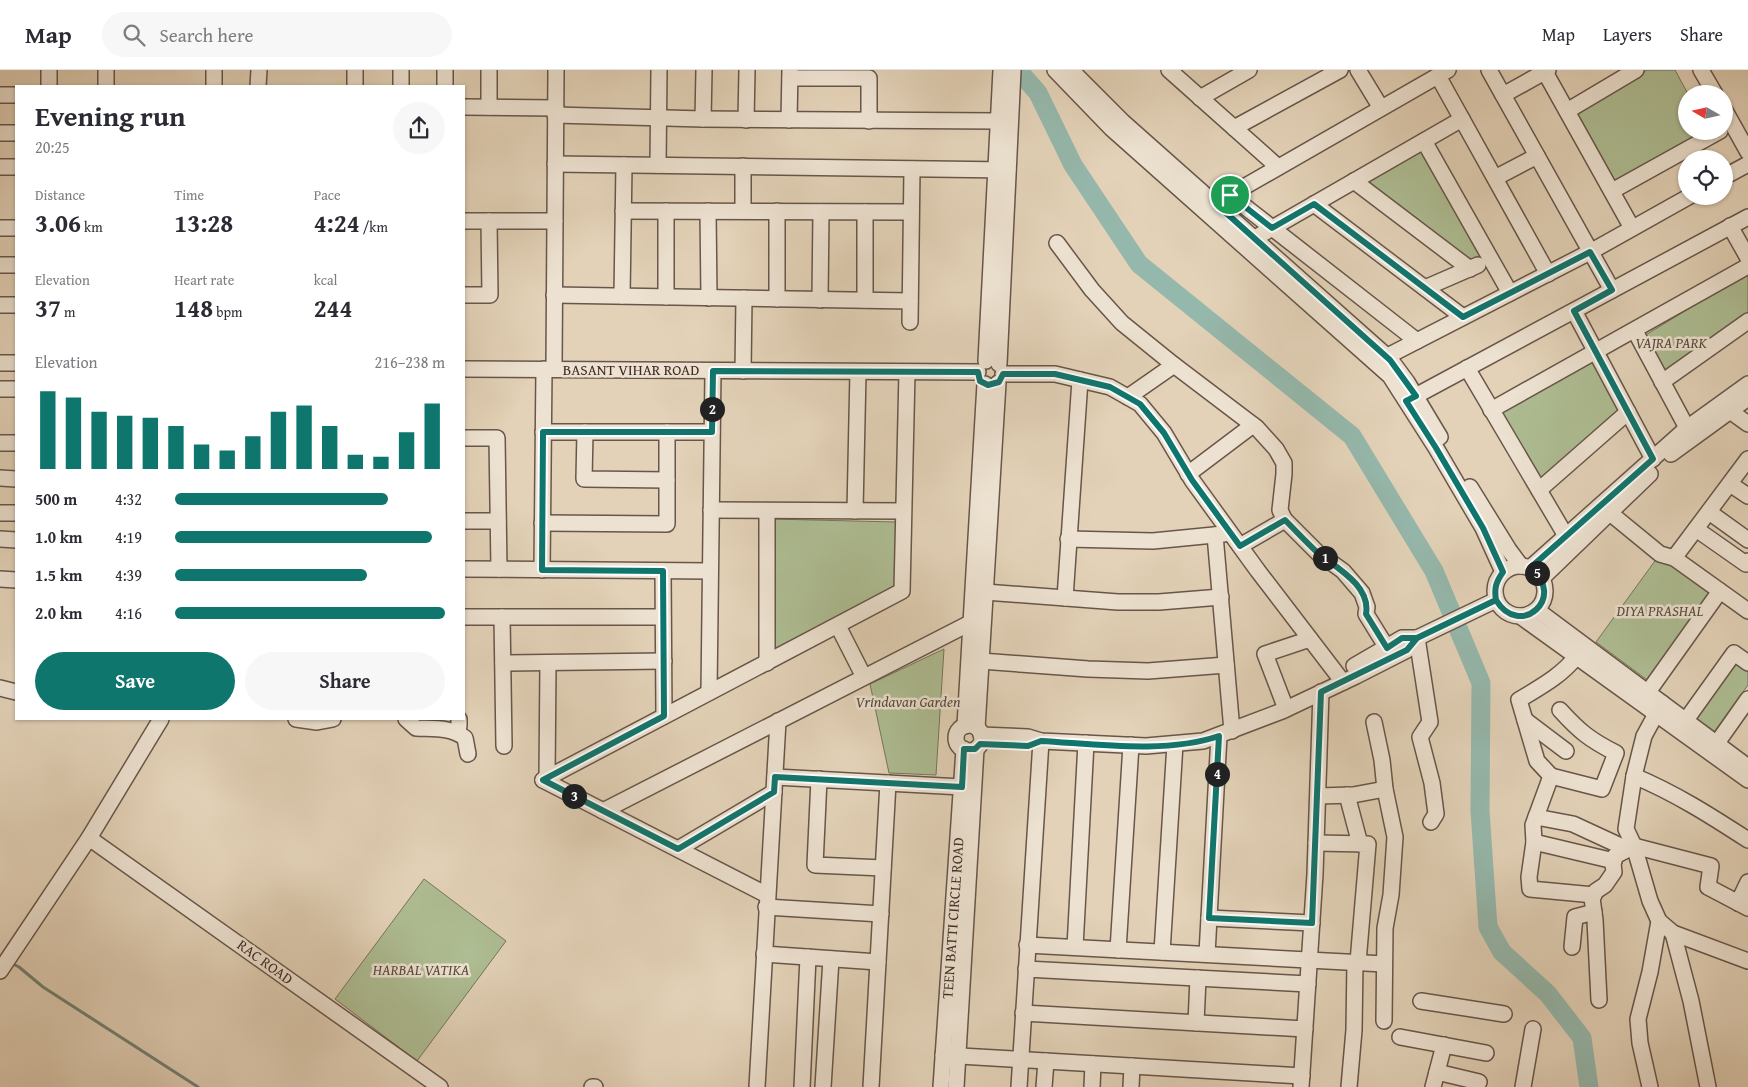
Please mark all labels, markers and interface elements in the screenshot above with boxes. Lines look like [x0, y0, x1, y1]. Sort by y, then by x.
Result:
search box [102, 12, 452, 57]
text: Map [25, 17, 72, 52]
icon: search [120, 21, 148, 49]
text: Search here [160, 21, 253, 49]
text: Map [1542, 21, 1575, 48]
text: Layers [1603, 21, 1652, 48]
text: Share [1680, 21, 1723, 48]
north arrow [1678, 85, 1732, 140]
map controls [1678, 85, 1733, 205]
text: Evening run [35, 95, 186, 136]
button: share [393, 102, 445, 154]
text: 20:25 [35, 135, 70, 159]
button: locate [1678, 150, 1733, 205]
pin [1209, 174, 1251, 216]
icon: arrive [1216, 181, 1244, 209]
text: Distance [35, 185, 85, 205]
text: Time [174, 185, 204, 205]
text: Pace [314, 185, 341, 205]
text: 3.06 [35, 205, 81, 241]
text: 13:28 [174, 205, 233, 241]
text: 4:24 [314, 205, 360, 241]
text: km [81, 217, 103, 237]
text: /km [360, 217, 388, 237]
text: Elevation [35, 270, 90, 290]
text: Heart rate [174, 270, 234, 290]
text: kcal [314, 270, 338, 290]
text: 37 [35, 290, 61, 326]
text: 148 [174, 290, 213, 326]
text: 244 [314, 290, 353, 326]
text: m [61, 302, 75, 322]
text: bpm [213, 302, 243, 322]
park label: VAJRA PARK [1635, 332, 1707, 353]
text: Elevation [35, 350, 98, 374]
text: 216–238 m [375, 350, 445, 374]
street label: BASANT VIHAR ROAD [563, 359, 699, 380]
pin: 2 [700, 396, 724, 422]
text: 2 [709, 399, 716, 419]
text: 500 m [35, 487, 77, 511]
text: 4:32 [115, 487, 142, 511]
text: 1.0 km [35, 525, 82, 549]
text: 4:19 [115, 525, 142, 549]
pin: 1 [1312, 546, 1338, 570]
text: 1 [1322, 548, 1329, 568]
pin: 5 [1524, 560, 1550, 586]
text: 1.5 km [35, 563, 82, 587]
text: 4:39 [115, 563, 142, 587]
text: 5 [1534, 563, 1541, 583]
park label: DIYA PRASHAL [1616, 600, 1704, 621]
text: 2.0 km [35, 601, 82, 625]
text: 4:16 [115, 601, 142, 625]
button: Save [35, 652, 235, 710]
button: Share [245, 652, 445, 710]
park label: Vrindavan Garden [855, 691, 961, 712]
pin: 4 [1204, 762, 1230, 786]
text: 4 [1214, 764, 1221, 784]
pin: 3 [562, 784, 586, 808]
text: 3 [571, 786, 578, 806]
street label: TEEN BATTI CIRCLE ROAD [936, 837, 969, 999]
street label: RAC ROAD [233, 934, 298, 989]
park label: HARBAL VATIKA [372, 959, 469, 980]

